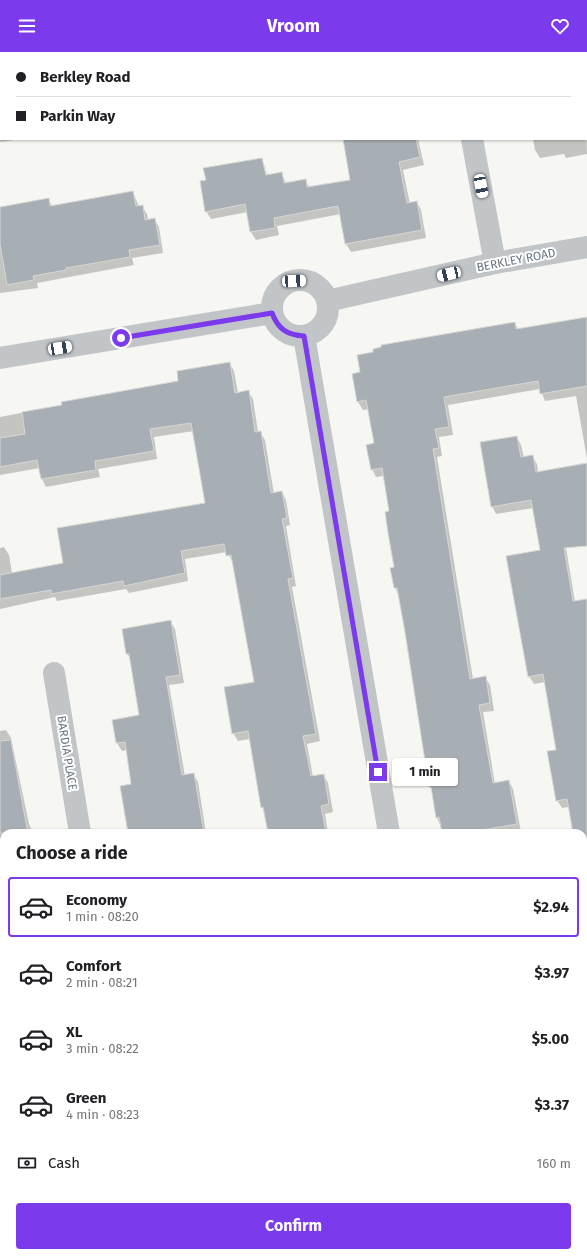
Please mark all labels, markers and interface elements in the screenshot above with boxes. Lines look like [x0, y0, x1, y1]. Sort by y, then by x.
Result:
icon: menu [16, 15, 38, 37]
text: Vroom [267, 15, 320, 37]
icon: heart [549, 15, 571, 37]
text: Berkley Road [40, 68, 131, 86]
text: Parkin Way [40, 107, 115, 125]
car [473, 173, 489, 199]
street label: BERKLEY ROAD [475, 245, 557, 275]
car [436, 265, 462, 283]
car [282, 274, 306, 288]
route start [112, 329, 130, 347]
car [47, 340, 73, 356]
street label: BARDIA PLACE [54, 715, 80, 791]
callout: 1 min [392, 758, 458, 786]
route end [369, 763, 387, 781]
text: 1 min [409, 764, 441, 779]
text: Choose a ride [16, 842, 128, 864]
icon: car [18, 889, 54, 925]
text: Economy [66, 891, 127, 909]
text: $2.94 [533, 898, 569, 916]
text: 1 min · 08:20 [66, 909, 139, 924]
icon: car [18, 955, 54, 991]
text: Comfort [66, 957, 122, 975]
text: $3.97 [534, 964, 569, 982]
text: 2 min · 08:21 [66, 975, 138, 990]
icon: car [18, 1021, 54, 1057]
text: XL [66, 1023, 82, 1041]
text: $5.00 [532, 1030, 569, 1048]
text: 3 min · 08:22 [66, 1041, 139, 1056]
icon: car [18, 1087, 54, 1123]
text: Green [66, 1089, 106, 1107]
text: $3.37 [534, 1096, 569, 1114]
text: 4 min · 08:23 [66, 1107, 139, 1122]
icon: cash [16, 1152, 38, 1174]
text: Cash [48, 1154, 80, 1172]
text: 160 m [537, 1156, 571, 1171]
button: Confirm [16, 1203, 571, 1249]

